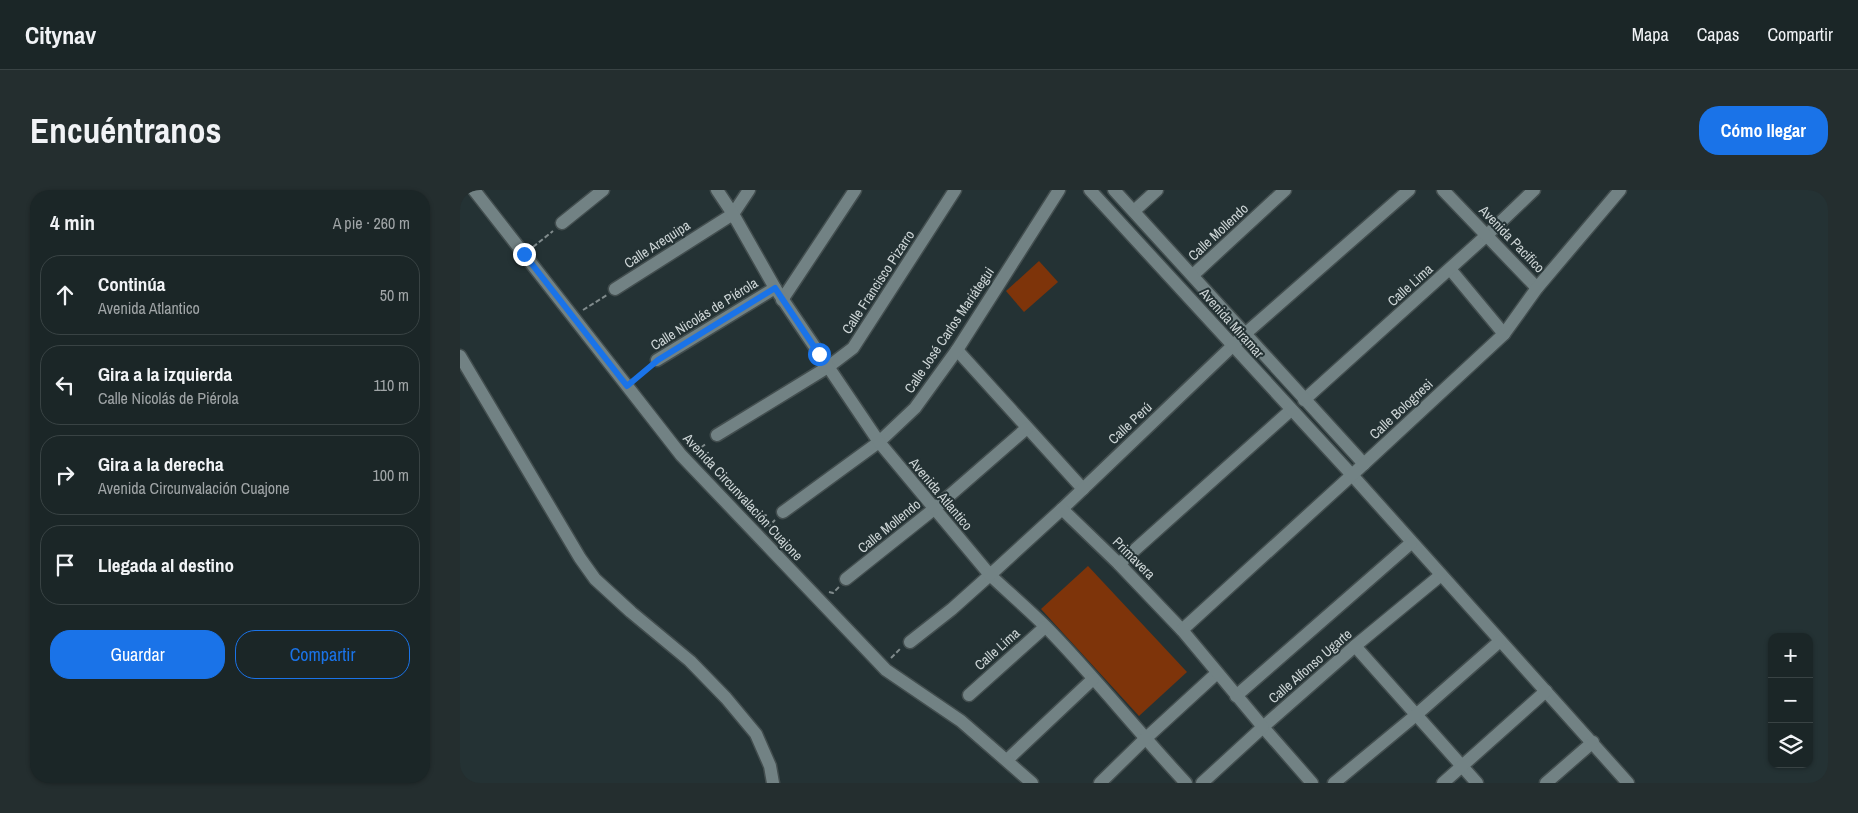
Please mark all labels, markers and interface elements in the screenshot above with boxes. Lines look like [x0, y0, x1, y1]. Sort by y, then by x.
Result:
text: Citynav [25, 19, 96, 51]
text: Mapa [1632, 22, 1669, 47]
text: Capas [1697, 22, 1739, 47]
text: Compartir [1767, 22, 1833, 47]
button: Cómo llegar [1699, 106, 1828, 155]
text: Encuéntranos [30, 107, 221, 154]
street label: Calle Mollendo [1184, 200, 1252, 264]
street label: Avenida Pacifico [1475, 201, 1549, 276]
text: 4 min [50, 208, 95, 237]
text: A pie · 260 m [333, 212, 410, 234]
street label: Calle Arequipa [621, 216, 694, 272]
street label: Calle Francisco Pizarro [838, 227, 918, 337]
route end [513, 243, 536, 266]
street label: Calle Lima [1384, 260, 1437, 310]
street label: Calle José Carlos Mariátegui [900, 264, 998, 396]
text: Continúa [98, 271, 166, 297]
street label: Calle Nicolás de Piérola [647, 273, 762, 354]
icon: ahead [51, 281, 79, 309]
text: 50 m [380, 284, 409, 306]
street label: Avenida Miramar [1195, 284, 1268, 362]
text: Avenida Atlantico [98, 297, 200, 319]
route start [808, 343, 831, 366]
text: Gira a la izquierda [98, 361, 232, 387]
icon: left [51, 371, 79, 399]
text: 110 m [373, 374, 409, 396]
street label: Calle Bolognesi [1365, 375, 1437, 443]
text: Calle Nicolás de Piérola [98, 387, 239, 409]
street label: Calle Perú [1104, 398, 1156, 448]
street label: Avenida Circunvalación Cuajone [679, 429, 807, 564]
text: Gira a la derecha [98, 451, 224, 477]
street label: Avenida Atlantico [905, 453, 977, 534]
icon: right [51, 461, 79, 489]
text: 100 m [373, 464, 409, 486]
text: Avenida Circunvalación Cuajone [98, 477, 290, 499]
street label: Calle Mollendo [854, 495, 924, 557]
street label: Primavera [1109, 533, 1160, 584]
icon: arrive [51, 551, 79, 579]
text: Llegada al destino [98, 552, 234, 578]
street label: Calle Lima [971, 624, 1024, 674]
street label: Calle Alfonso Ugarte [1265, 625, 1355, 707]
button: Guardar [50, 630, 225, 679]
button: Compartir [235, 630, 410, 679]
map controls [1768, 633, 1813, 768]
button: + [1768, 633, 1813, 678]
button: − [1768, 678, 1813, 723]
button: layers [1768, 723, 1813, 768]

